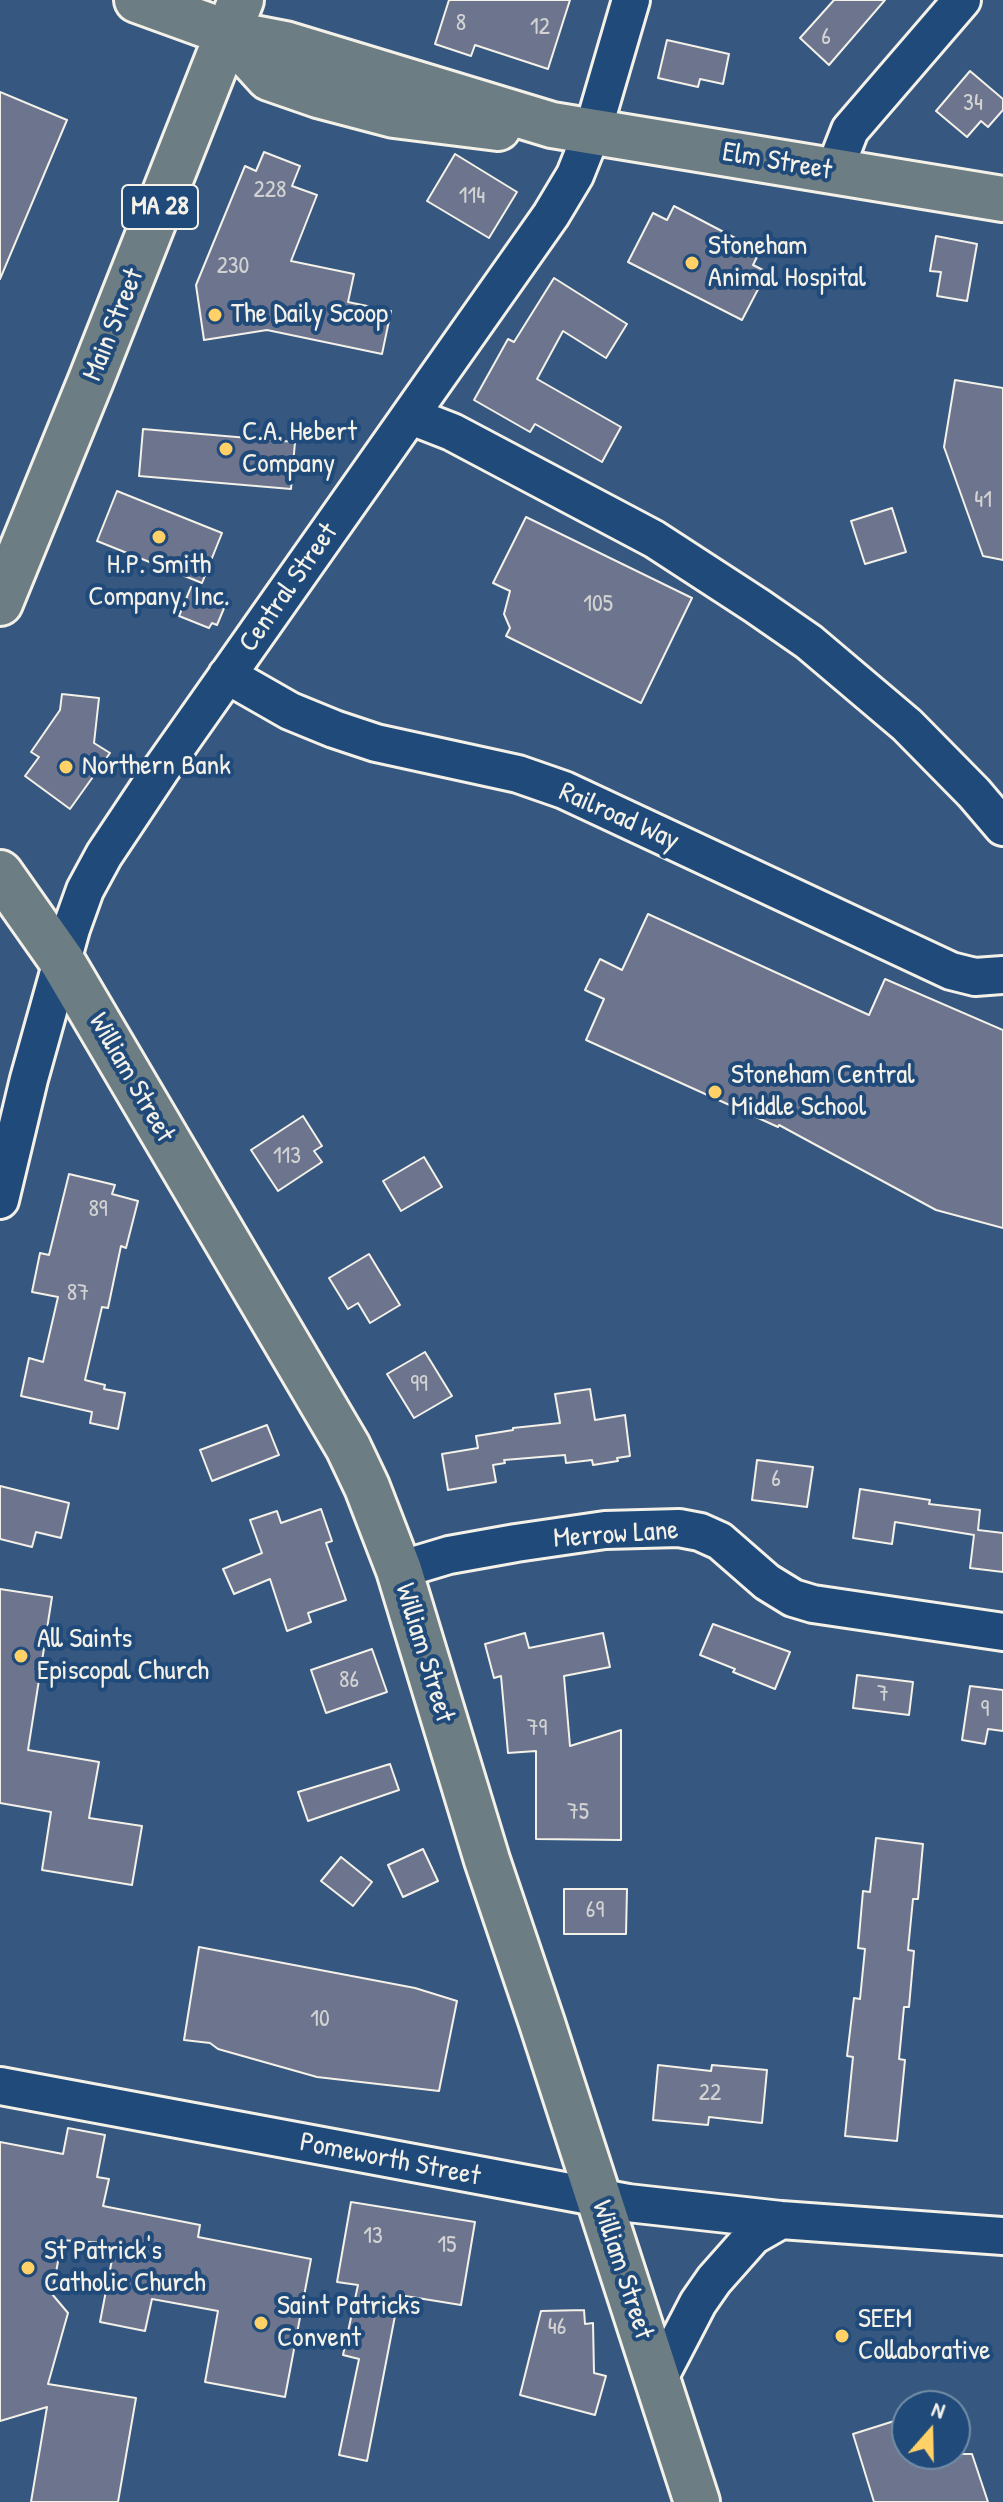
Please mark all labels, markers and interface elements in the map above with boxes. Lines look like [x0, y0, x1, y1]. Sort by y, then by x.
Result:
house number: 8 [456, 10, 466, 38]
house number: 12 [530, 14, 550, 42]
house number: 6 [821, 24, 831, 52]
house number: 34 [963, 90, 983, 118]
street label: Elm Street [720, 136, 834, 188]
house number: 228 [254, 177, 286, 205]
house number: 114 [459, 183, 485, 211]
road number: MA 28 [122, 185, 198, 229]
place label: Stoneham Animal Hospital [708, 230, 866, 296]
house number: 230 [217, 253, 249, 281]
marker: Stoneham Animal Hospital [683, 254, 701, 272]
street label: Main Street [76, 264, 152, 386]
place label: The Daily Scoop [231, 298, 388, 332]
marker: The Daily Scoop [206, 306, 224, 324]
place label: C.A. Hebert Company [242, 416, 357, 482]
marker: C.A. Hebert Company [217, 440, 235, 458]
house number: 41 [974, 487, 992, 515]
street label: Central Street [232, 517, 346, 659]
marker: H.P. Smith Company, Inc. [150, 528, 168, 546]
place label: H.P. Smith Company, Inc. [88, 549, 230, 615]
house number: 105 [583, 591, 613, 619]
place label: Northern Bank [82, 750, 231, 784]
marker: Northern Bank [57, 758, 75, 776]
street label: Railroad Way [554, 776, 684, 858]
street label: William Street [81, 1007, 181, 1149]
place label: Stoneham Central Middle School [731, 1059, 915, 1125]
marker: Stoneham Central Middle School [706, 1083, 724, 1101]
house number: 113 [273, 1143, 301, 1171]
house number: 89 [88, 1196, 108, 1224]
house number: 87 [67, 1280, 89, 1308]
house number: 99 [410, 1371, 428, 1399]
house number: 6 [771, 1466, 781, 1494]
street label: Merrow Lane [552, 1514, 680, 1556]
street label: William Street [387, 1579, 461, 1727]
place label: All Saints Episcopal Church [37, 1623, 209, 1689]
marker: All Saints Episcopal Church [12, 1647, 30, 1665]
house number: 86 [339, 1667, 359, 1695]
house number: 7 [877, 1681, 889, 1709]
house number: 9 [981, 1696, 989, 1724]
house number: 79 [527, 1715, 547, 1743]
house number: 75 [567, 1799, 589, 1827]
house number: 69 [586, 1897, 604, 1925]
house number: 10 [310, 2006, 330, 2034]
house number: 22 [699, 2080, 721, 2108]
street label: Pomeworth Street [297, 2126, 483, 2194]
street label: William Street [584, 2197, 660, 2343]
house number: 13 [363, 2223, 383, 2251]
house number: 15 [438, 2232, 456, 2260]
place label: St Patrick's Catholic Church [44, 2235, 206, 2301]
marker: St Patrick's Catholic Church [19, 2259, 37, 2277]
place label: Saint Patricks Convent [277, 2290, 420, 2356]
place label: SEEM Collaborative [858, 2303, 990, 2369]
marker: Saint Patricks Convent [252, 2314, 270, 2332]
house number: 46 [548, 2314, 566, 2342]
marker: SEEM Collaborative [833, 2327, 851, 2345]
north arrow [891, 2390, 971, 2470]
text: N [928, 2393, 949, 2425]

